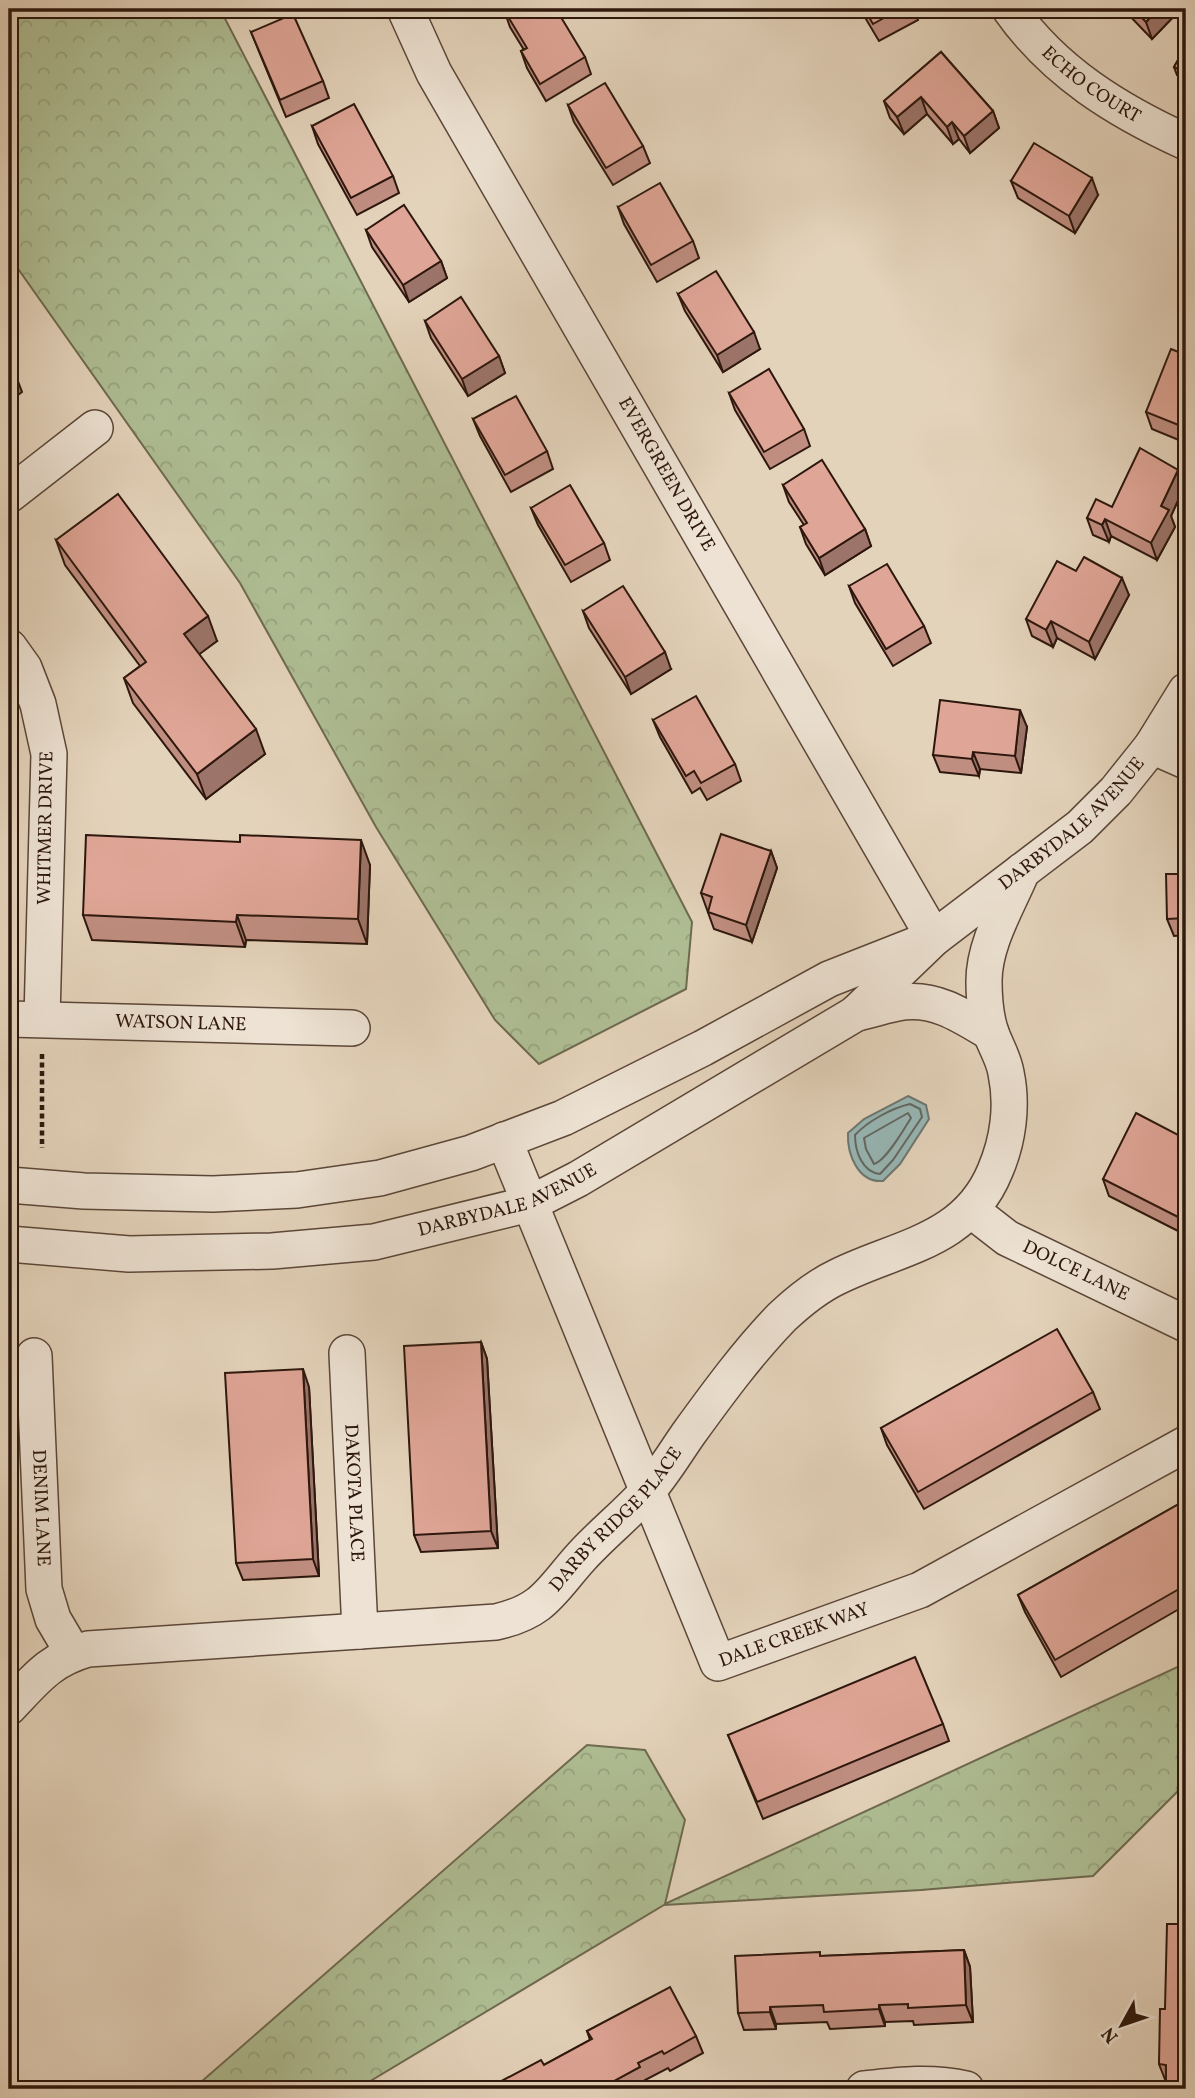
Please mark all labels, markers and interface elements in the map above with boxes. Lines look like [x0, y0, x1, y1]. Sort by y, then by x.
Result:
street label: ECHO COURT [1035, 40, 1145, 130]
street label: EVERGREEN DRIVE [611, 393, 721, 556]
street label: WHITMER DRIVE [32, 751, 60, 905]
street label: DARBYDALE AVENUE [994, 752, 1151, 897]
street label: WATSON LANE [115, 1009, 247, 1038]
street label: DARBYDALE AVENUE [415, 1157, 602, 1244]
street label: DOLCE LANE [1018, 1234, 1134, 1308]
street label: DAKOTA PLACE [337, 1423, 370, 1563]
street label: DARBY RIDGE PLACE [544, 1442, 689, 1598]
street label: DENIM LANE [25, 1449, 56, 1567]
street label: DALE CREEK WAY [715, 1596, 873, 1675]
north arrow [1086, 1990, 1156, 2060]
text: N [1096, 2021, 1125, 2048]

